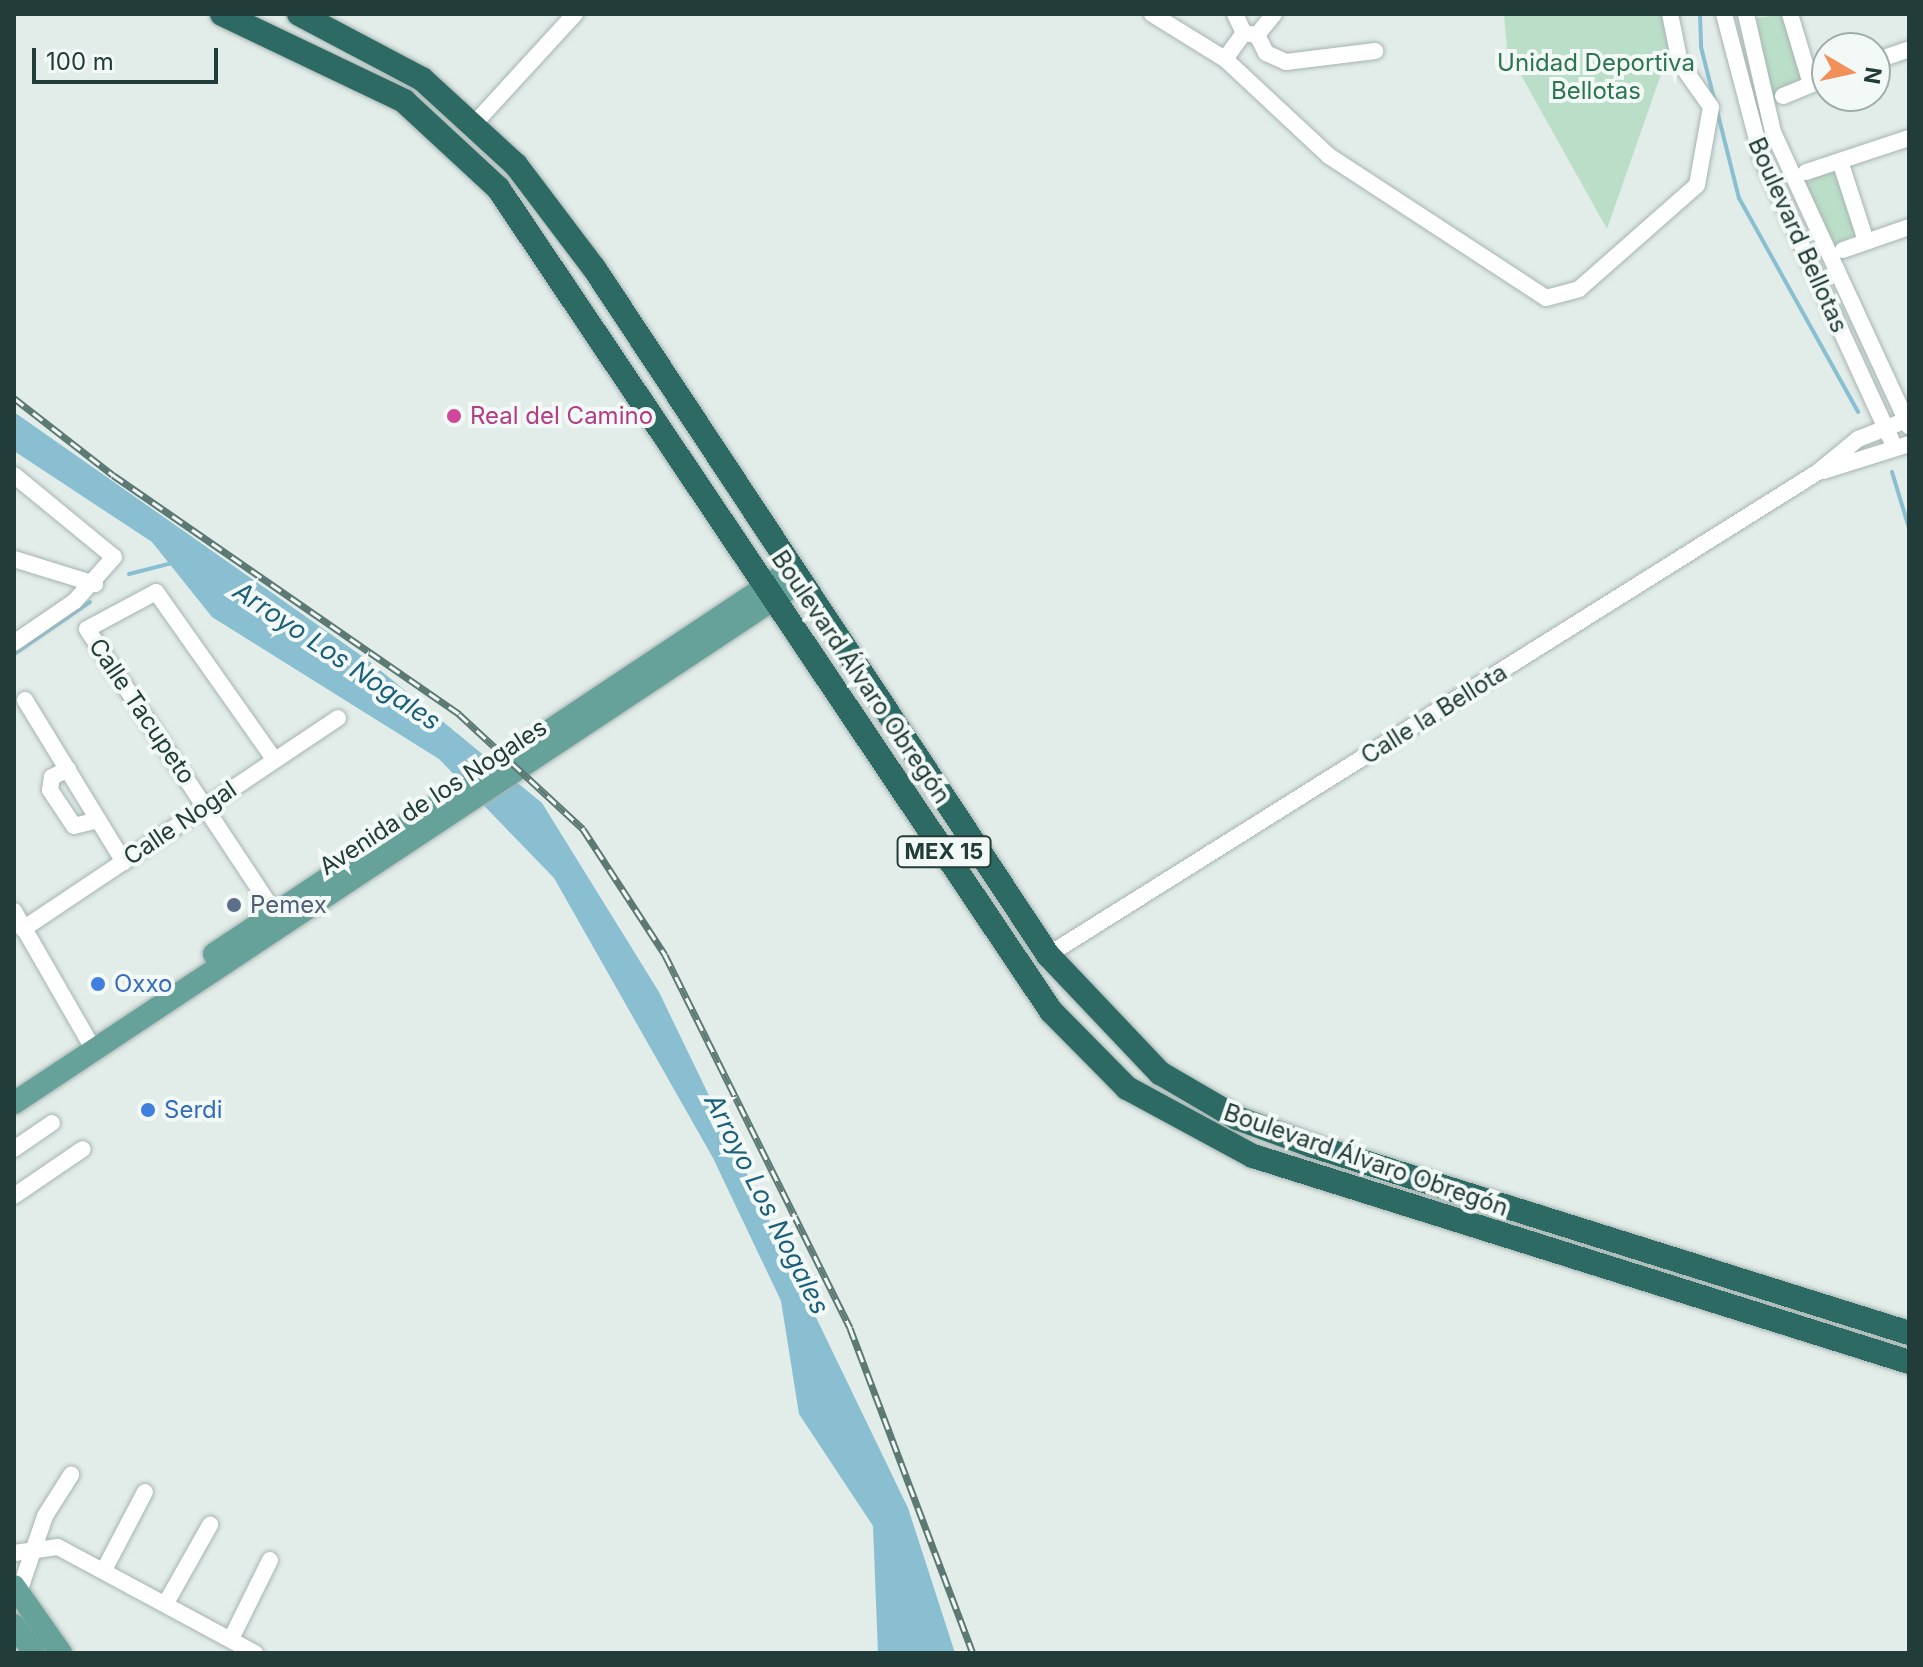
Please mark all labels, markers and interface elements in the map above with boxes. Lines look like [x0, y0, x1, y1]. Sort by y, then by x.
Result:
scale bar [36, 32, 222, 82]
north arrow [1811, 32, 1891, 112]
text: 100 m [46, 47, 114, 76]
park label: Unidad Deportiva Bellotas [1497, 49, 1695, 105]
text: N [1859, 65, 1887, 86]
street label: Boulevard Bellotas [1742, 133, 1854, 337]
place label: Real del Camino [470, 402, 653, 430]
marker: Real del Camino [445, 407, 463, 425]
street label: Boulevard Álvaro Obregón [766, 545, 956, 809]
water label: Arroyo Los Nogales [228, 575, 446, 737]
street label: Calle Tacupeto [83, 633, 201, 789]
street label: Calle la Bellota [1356, 658, 1512, 770]
street label: Avenida de los Nogales [314, 713, 552, 881]
street label: Calle Nogal [118, 775, 242, 871]
road number: MEX 15 [896, 834, 992, 870]
place label: Pemex [250, 891, 327, 919]
marker: Pemex [225, 896, 243, 914]
place label: Oxxo [114, 970, 172, 998]
marker: Oxxo [89, 975, 107, 993]
water label: Arroyo Los Nogales [698, 1089, 836, 1319]
place label: Serdi [164, 1096, 223, 1124]
street label: Boulevard Álvaro Obregón [1220, 1098, 1512, 1222]
marker: Serdi [139, 1101, 157, 1119]

